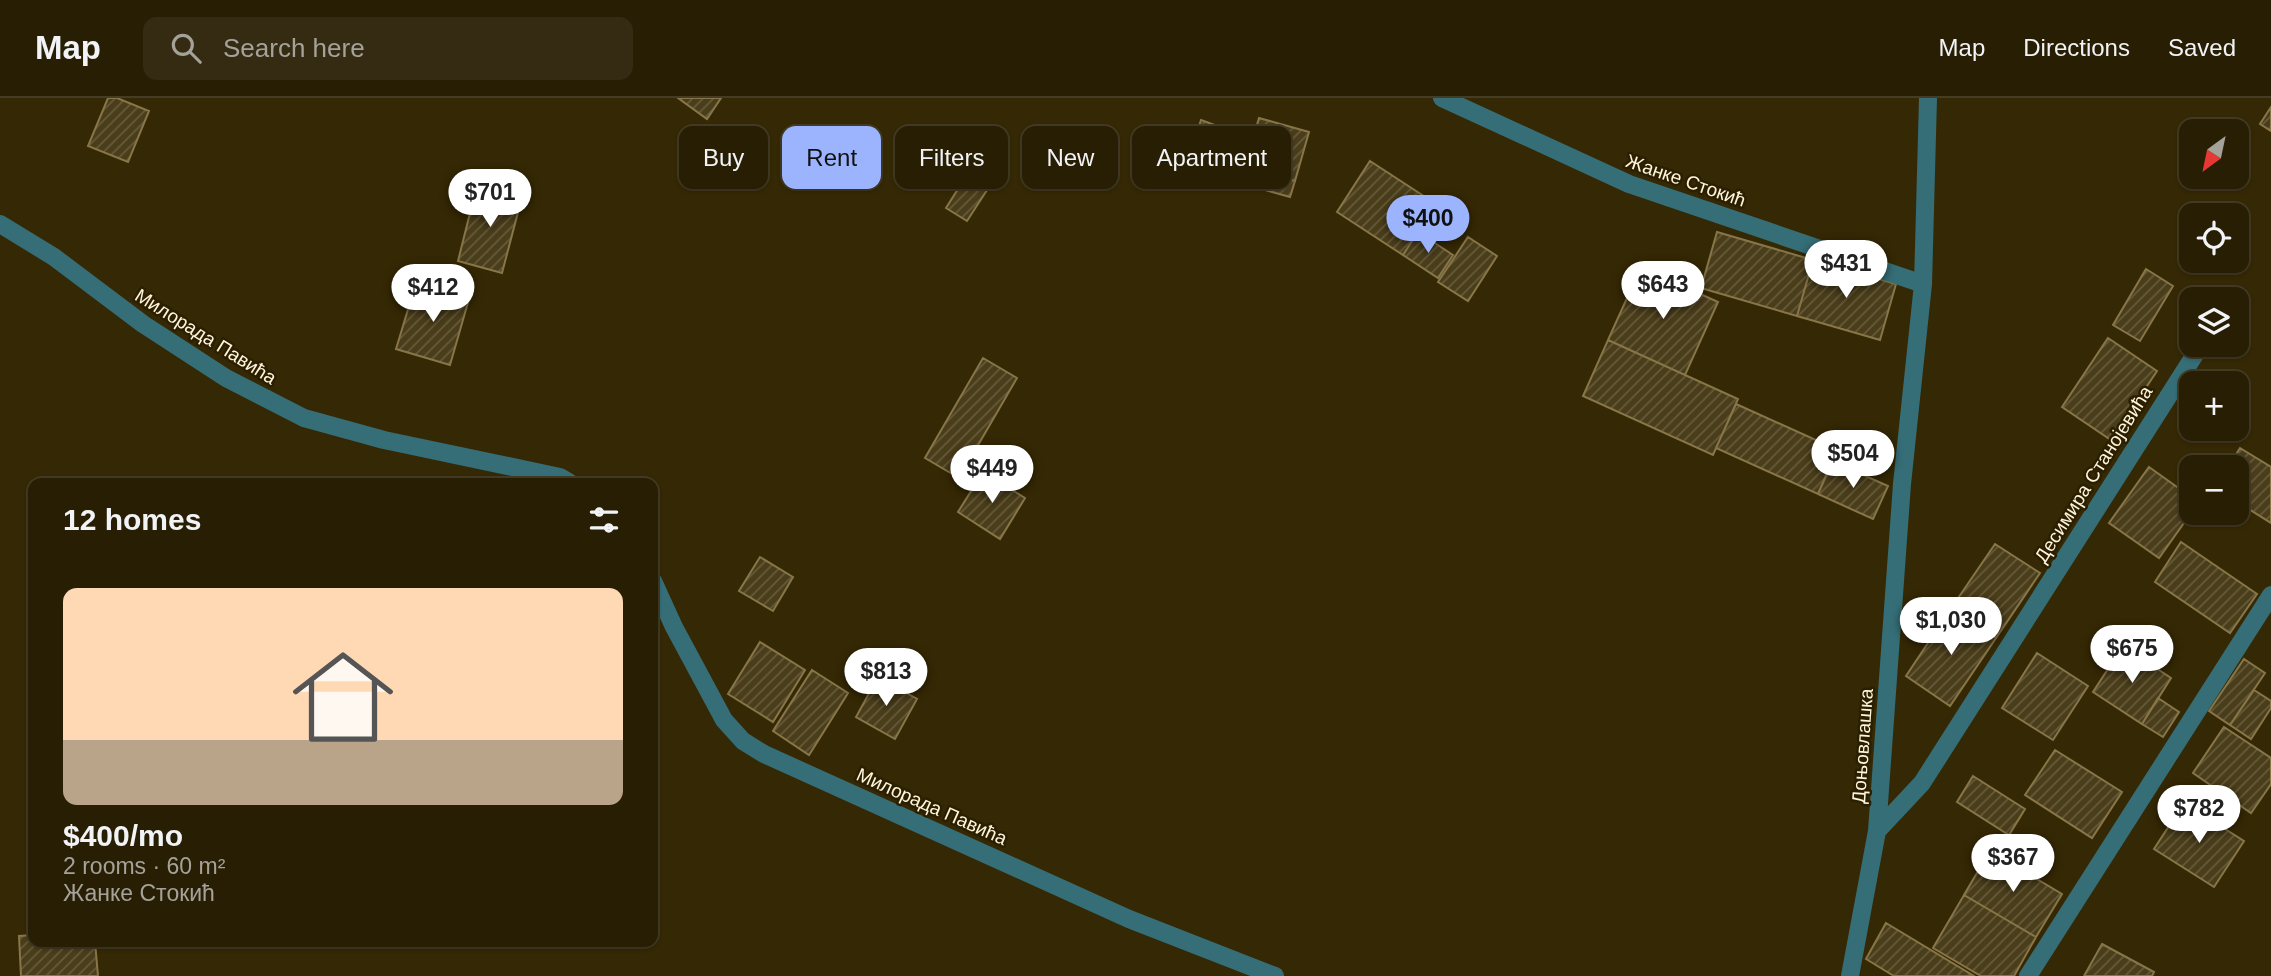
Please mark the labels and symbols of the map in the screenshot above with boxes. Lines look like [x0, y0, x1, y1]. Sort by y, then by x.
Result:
north arrow [2179, 119, 2249, 189]
street label: Жанке Стокић [1623, 150, 1749, 211]
pin: $701 [449, 170, 531, 229]
pin: $400 [1387, 195, 1469, 255]
pin: $431 [1805, 240, 1887, 300]
pin: $643 [1622, 262, 1704, 321]
pin: $412 [392, 264, 474, 324]
street label: Милорада Павића [131, 284, 281, 389]
street label: Десимира Станојевића [2030, 382, 2157, 566]
pin: $504 [1812, 430, 1894, 490]
pin: $449 [951, 446, 1033, 505]
pin: $1,030 [1894, 598, 2008, 657]
pin: $675 [2091, 626, 2173, 685]
pin: $813 [845, 648, 927, 708]
street label: Доњовлашка [1848, 687, 1877, 804]
street label: Милорада Павића [853, 764, 1011, 849]
pin: $782 [2158, 786, 2240, 845]
pin: $367 [1972, 834, 2054, 894]

